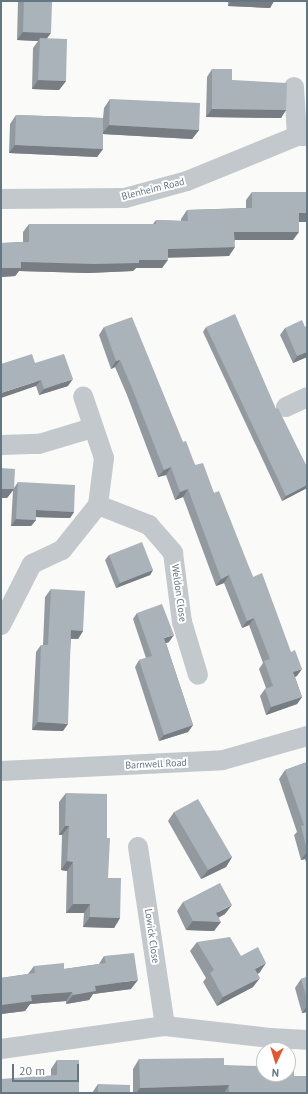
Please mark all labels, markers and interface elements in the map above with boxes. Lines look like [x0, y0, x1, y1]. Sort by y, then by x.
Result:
street label: Blenheim Road [120, 175, 186, 203]
street label: Weldon Close [169, 563, 189, 623]
street label: Barnwell Road [125, 756, 187, 772]
street label: Lowick Close [142, 908, 162, 964]
north arrow [256, 1042, 296, 1082]
scale bar [14, 1056, 81, 1082]
text: 20 m [19, 1063, 45, 1078]
text: N [271, 1066, 279, 1080]

